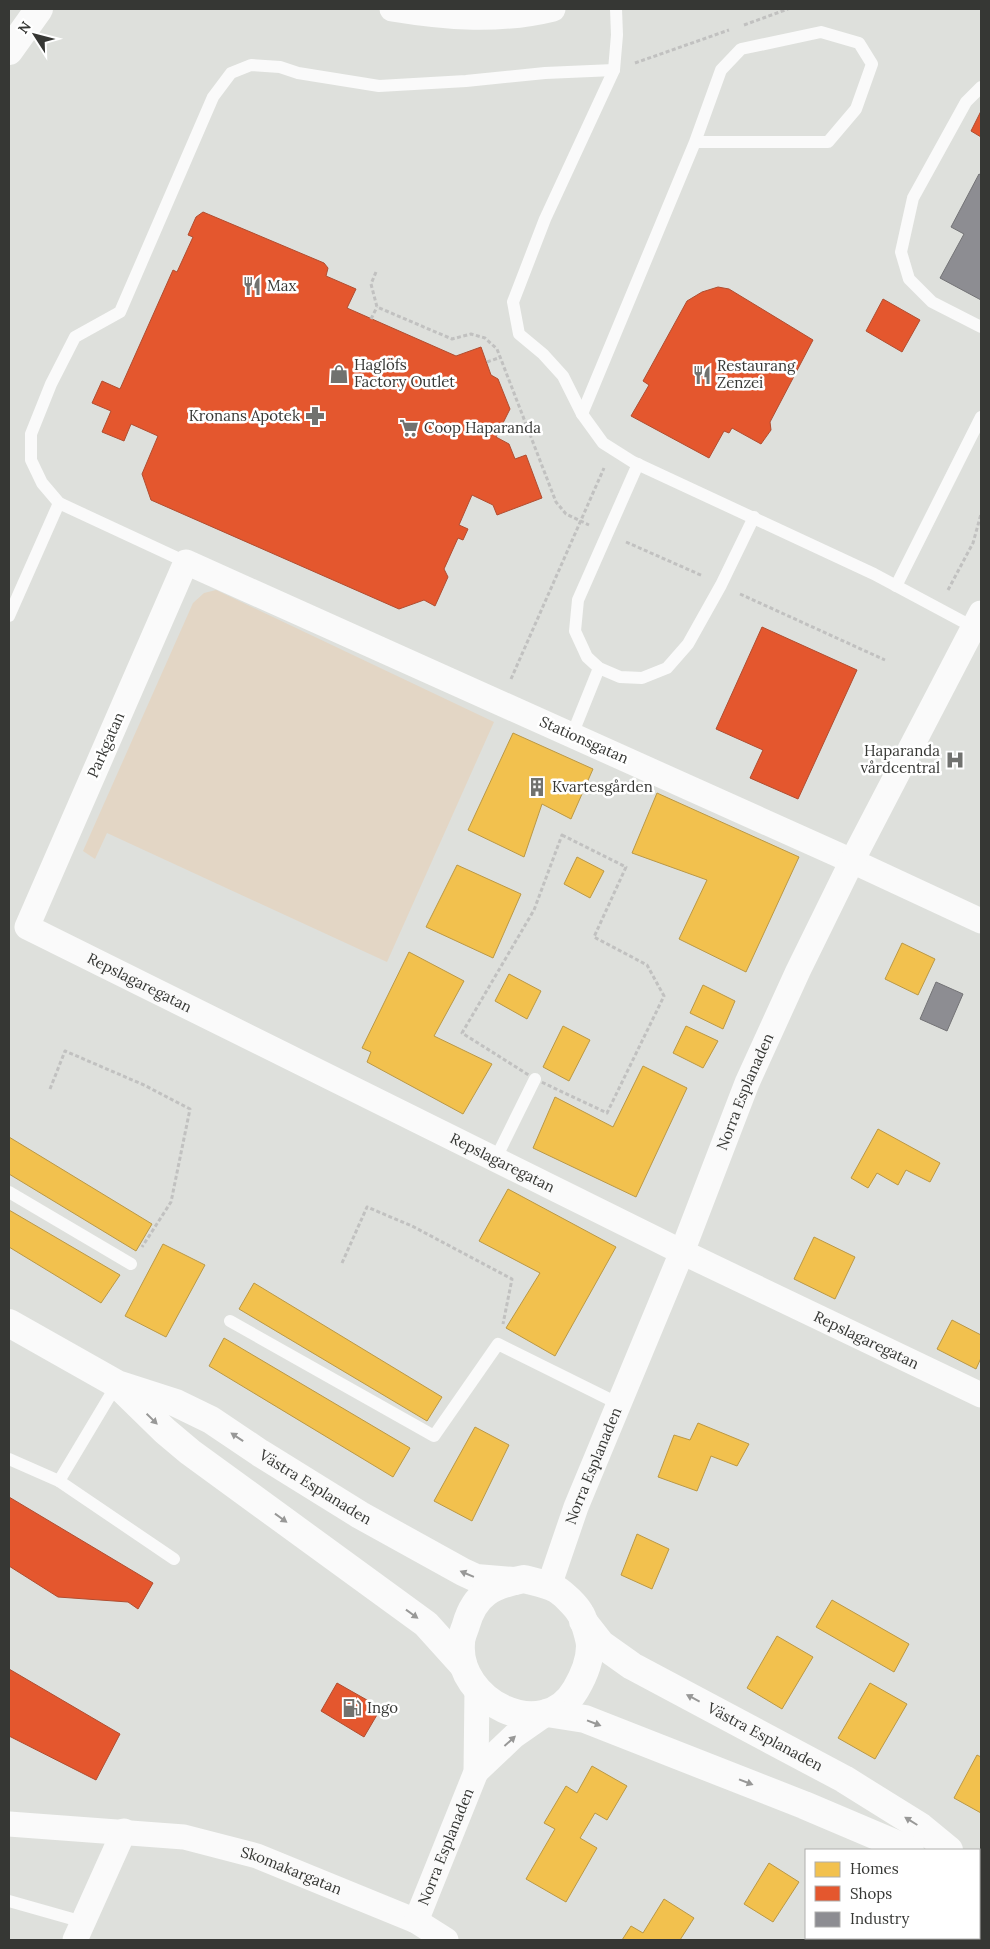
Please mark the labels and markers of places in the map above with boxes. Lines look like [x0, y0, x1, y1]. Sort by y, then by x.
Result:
restaurant icon: Max [241, 275, 263, 297]
place label: Max [267, 276, 297, 295]
place label: Haglöfs Factory Outlet [354, 355, 455, 391]
place label: Restaurang Zenzei [717, 356, 796, 392]
shop icon: Haglöfs Factory Outlet [328, 363, 350, 385]
restaurant icon: Restaurang Zenzei [691, 364, 713, 386]
pharmacy icon: Kronans Apotek [304, 405, 326, 427]
place label: Kronans Apotek [189, 406, 300, 425]
supermarket icon: Coop Haparanda [398, 417, 420, 439]
place label: Coop Haparanda [424, 418, 541, 437]
place label: Haparanda vårdcentral [860, 741, 940, 777]
hospital icon: Haparanda vårdcentral [944, 749, 966, 771]
building icon: Kvartesgården [526, 776, 548, 798]
place label: Kvartesgården [552, 777, 653, 796]
fuel station icon: Ingo [341, 1697, 363, 1719]
place label: Ingo [367, 1698, 398, 1717]

